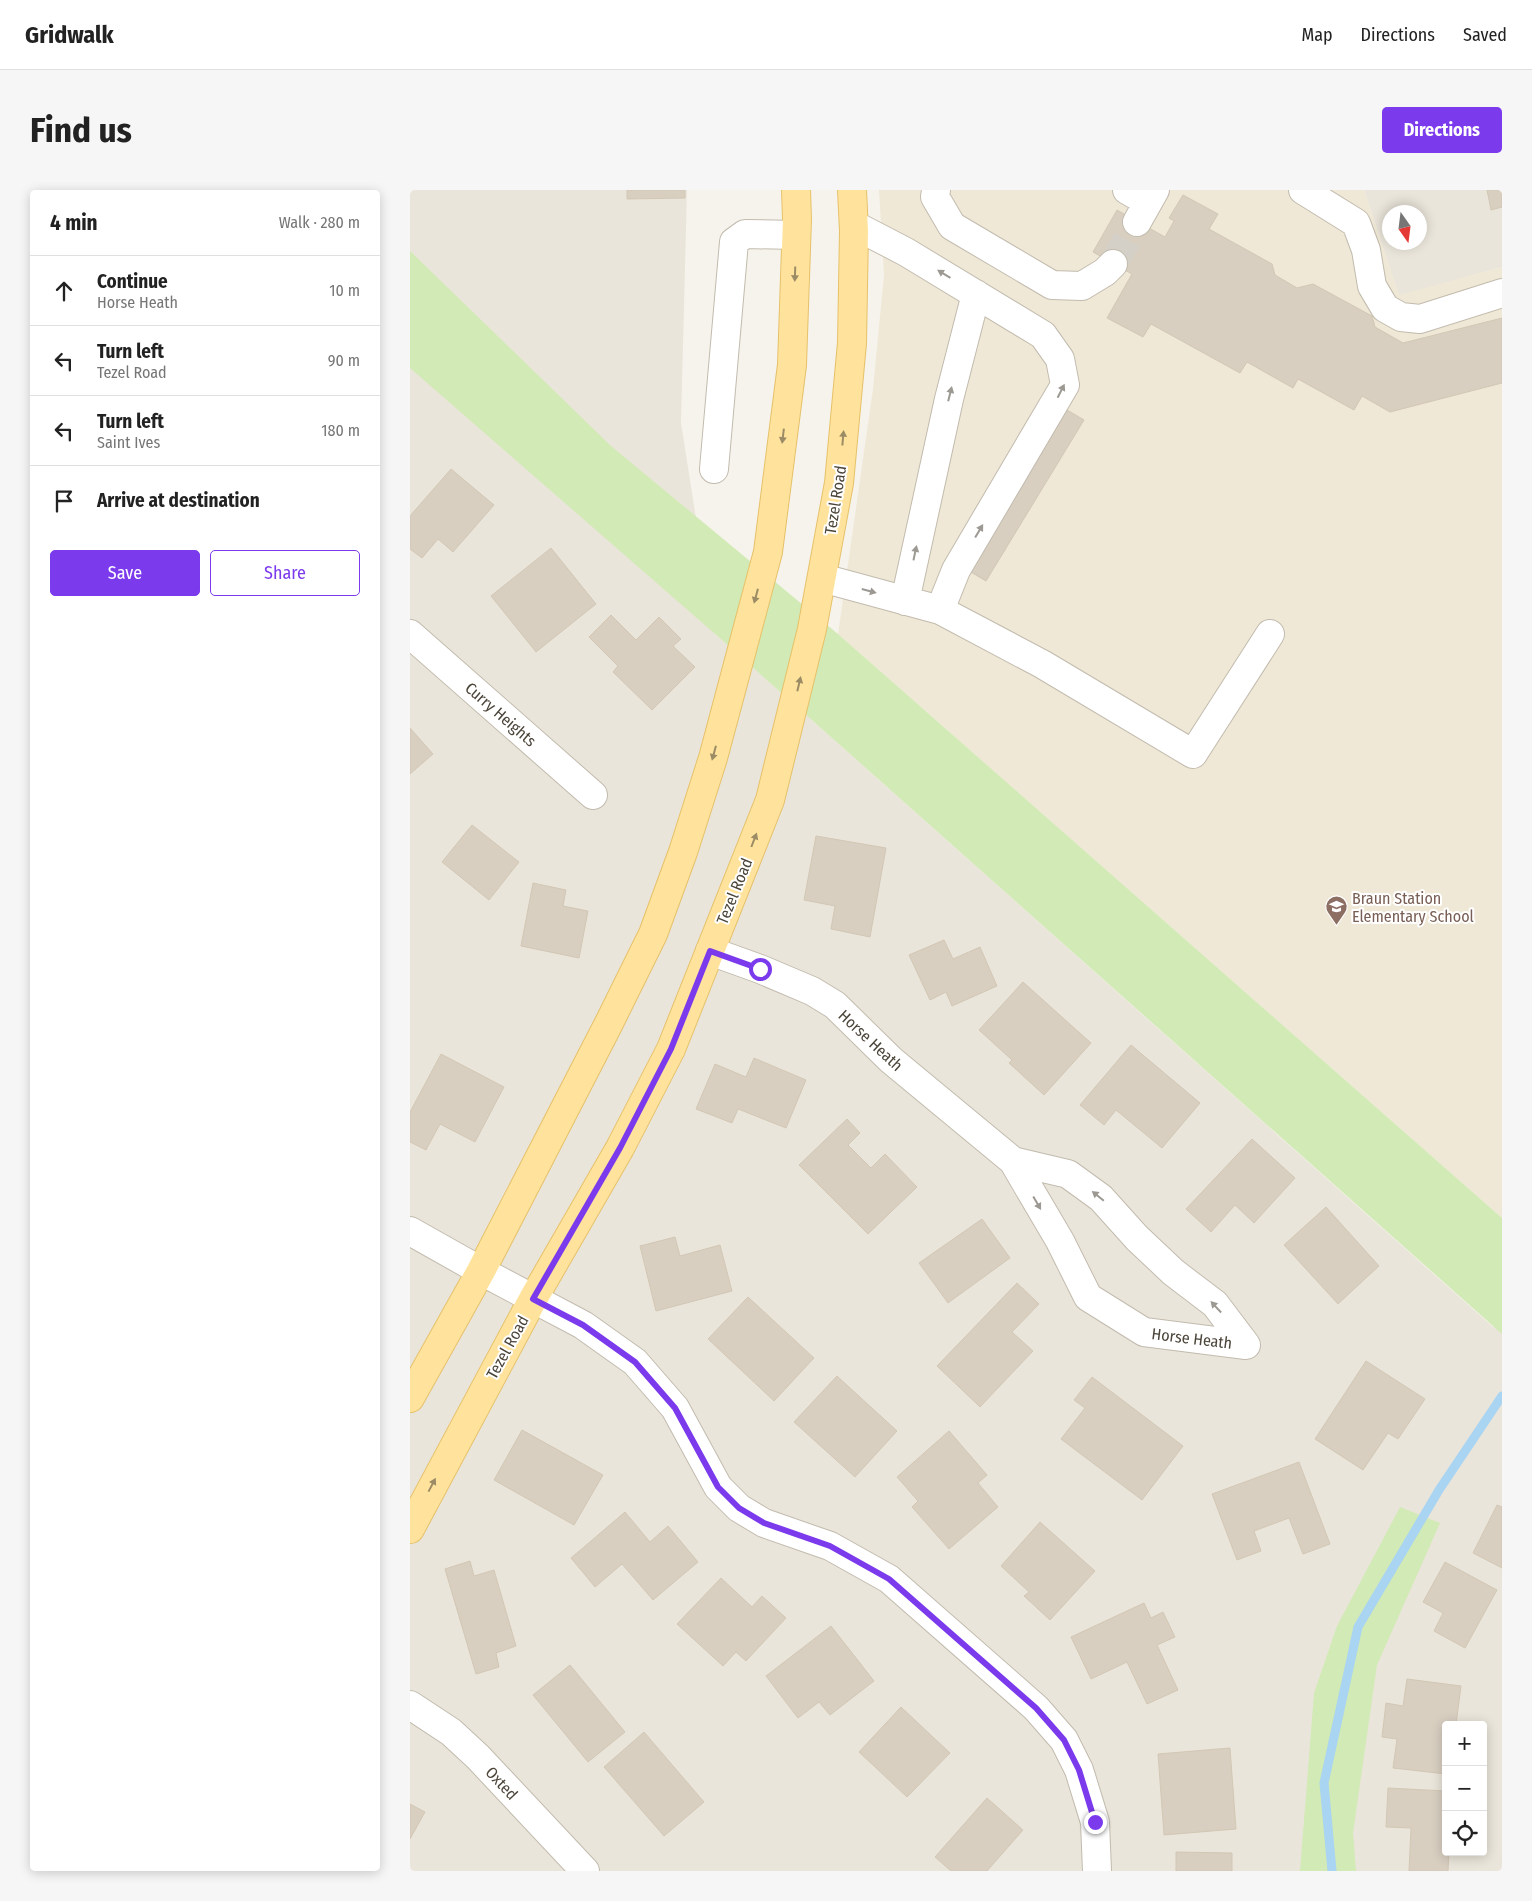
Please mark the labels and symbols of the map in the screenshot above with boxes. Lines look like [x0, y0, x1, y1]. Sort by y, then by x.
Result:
north arrow [1382, 205, 1427, 250]
one-way arrow [791, 266, 799, 282]
one-way arrow [937, 270, 950, 279]
one-way arrow [1057, 384, 1065, 399]
one-way arrow [946, 386, 954, 402]
one-way arrow [778, 428, 786, 444]
one-way arrow [839, 430, 847, 446]
street label: Tezel Road [821, 464, 850, 536]
one-way arrow [974, 525, 983, 538]
one-way arrow [912, 544, 920, 560]
one-way arrow [861, 587, 876, 595]
one-way arrow [752, 588, 760, 603]
one-way arrow [795, 677, 803, 692]
street label: Curry Heights [461, 678, 540, 751]
one-way arrow [710, 745, 718, 760]
one-way arrow [750, 832, 758, 847]
street label: Tezel Road [713, 855, 756, 927]
place label: Braun Station Elementary School [1352, 889, 1474, 926]
school or university icon: Braun Station Elementary School [1324, 895, 1348, 926]
route start [749, 958, 772, 981]
street label: Horse Heath [835, 1006, 907, 1075]
one-way arrow [1092, 1190, 1105, 1201]
one-way arrow [1033, 1196, 1042, 1209]
one-way arrow [1210, 1301, 1222, 1313]
street label: Tezel Road [482, 1312, 533, 1382]
street label: Horse Heath [1151, 1324, 1233, 1353]
one-way arrow [428, 1478, 436, 1493]
street label: Oxted [482, 1763, 522, 1804]
route end [1084, 1811, 1107, 1834]

